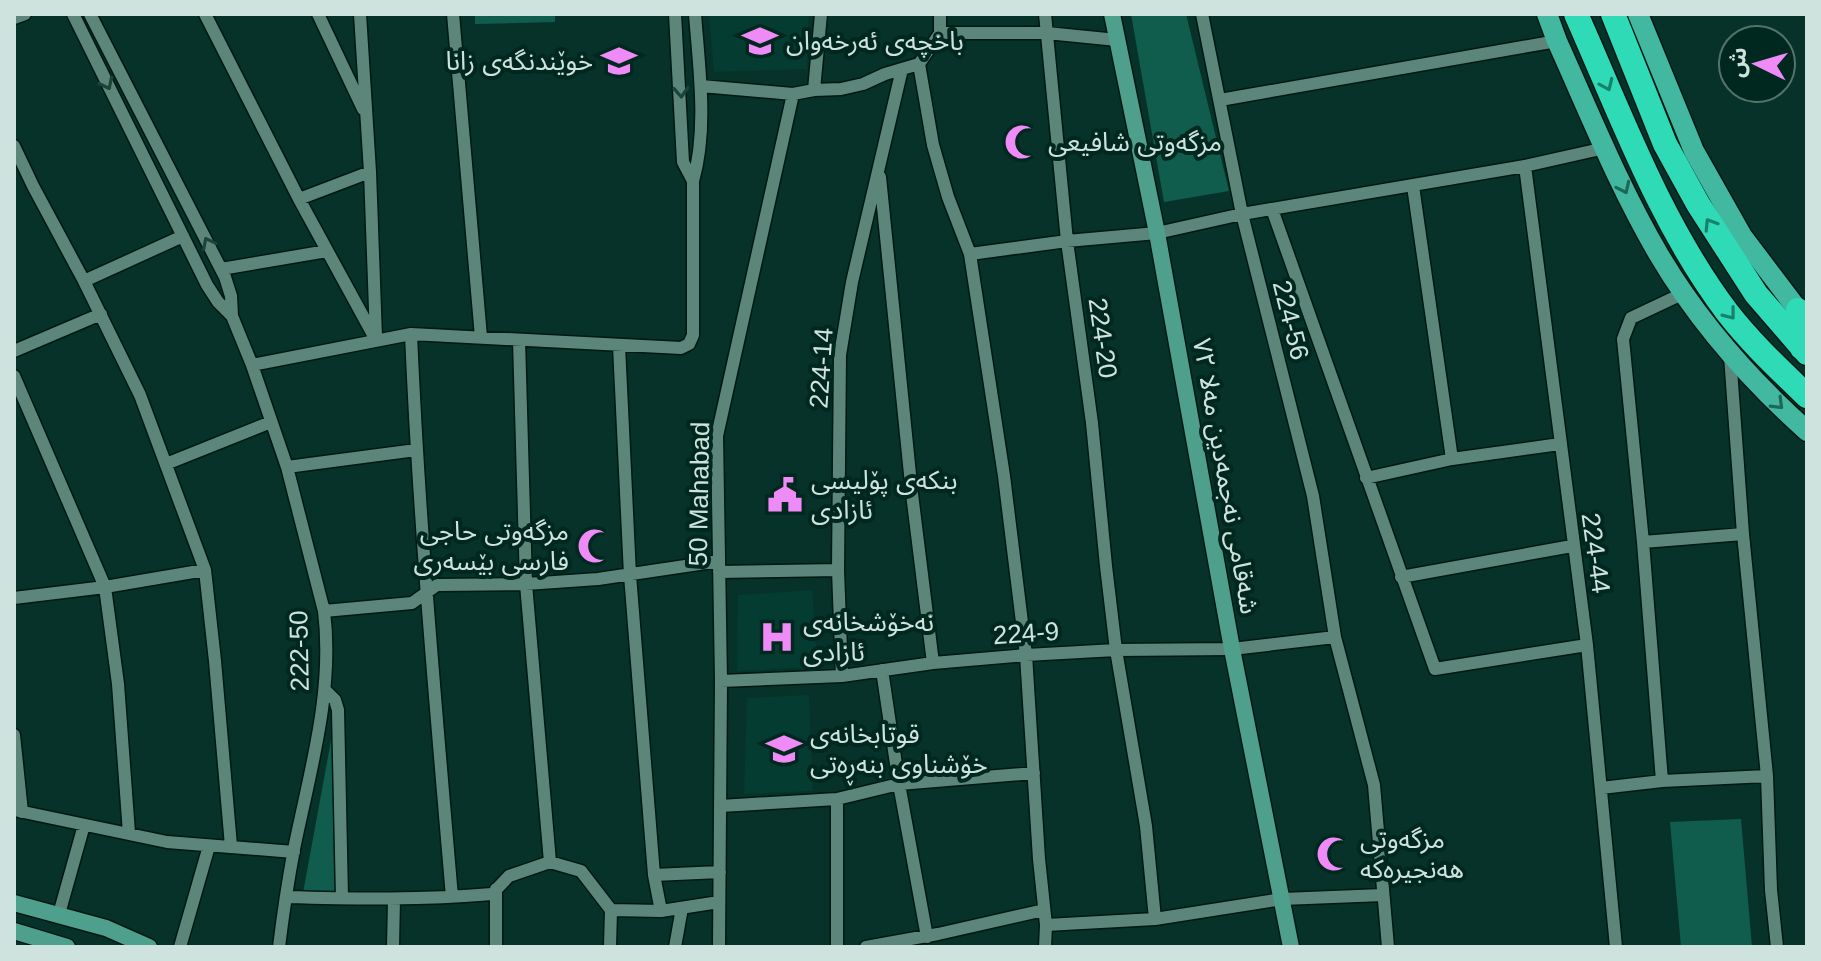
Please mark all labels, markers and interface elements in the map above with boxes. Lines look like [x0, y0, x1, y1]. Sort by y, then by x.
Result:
school or university icon: باخچەی ئەرخەوان [741, 22, 779, 60]
north arrow [1717, 24, 1797, 104]
place label: باخچەی ئەرخەوان [786, 26, 964, 58]
school or university icon: خوێندنگەی زانا [600, 42, 638, 80]
place label: خوێندنگەی زانا [445, 46, 593, 76]
text: ش [1724, 46, 1751, 78]
one-way arrow [98, 75, 113, 90]
one-way arrow [1598, 77, 1614, 92]
one-way arrow [672, 86, 689, 99]
mosque icon: مزگەوتی شافیعی [1003, 123, 1041, 161]
place label: مزگەوتی شافیعی [1048, 127, 1222, 157]
one-way arrow [1614, 179, 1630, 194]
one-way arrow [1704, 218, 1720, 233]
one-way arrow [202, 236, 217, 251]
street label: 224-56 [1267, 277, 1315, 363]
street label: 224-20 [1083, 296, 1123, 380]
one-way arrow [1720, 305, 1734, 320]
street label: 224-14 [803, 327, 839, 409]
street label: شەقامی نەجمەدین مەلا ٧٢ [1187, 336, 1265, 616]
one-way arrow [1769, 394, 1783, 409]
street label: 50 Mahabad [683, 421, 715, 567]
place label: بنکەی پۆلیسی ئازادی [811, 465, 957, 525]
public building icon: بنکەی پۆلیسی ئازادی [766, 476, 804, 514]
street label: 224-44 [1576, 511, 1616, 595]
place label: مزگەوتی حاجی فارسی بێسەری [414, 516, 569, 576]
mosque icon: مزگەوتی حاجی فارسی بێسەری [576, 527, 614, 565]
place label: نەخۆشخانەی ئازادی [803, 607, 934, 667]
street label: 222-50 [283, 610, 315, 692]
street label: 224-9 [992, 616, 1060, 650]
hospital icon: نەخۆشخانەی ئازادی [758, 618, 796, 656]
place label: قوتابخانەی خۆشناوی بنەڕەتی [810, 719, 988, 786]
school or university icon: قوتابخانەی خۆشناوی بنەڕەتی [765, 730, 803, 768]
place label: مزگەوتی ھەنجیرەکە [1360, 824, 1464, 884]
mosque icon: مزگەوتی ھەنجیرەکە [1315, 835, 1353, 873]

